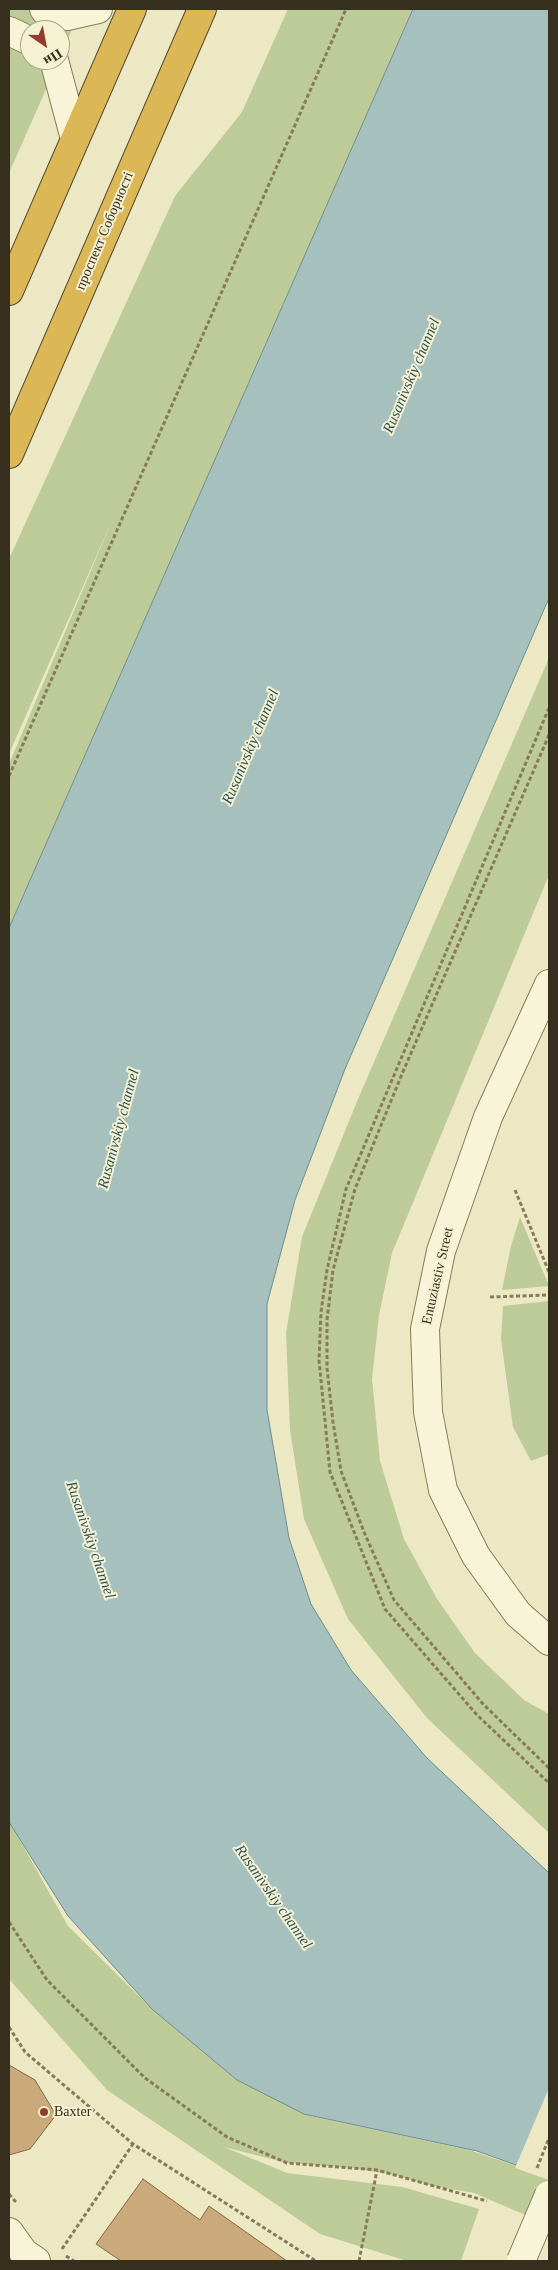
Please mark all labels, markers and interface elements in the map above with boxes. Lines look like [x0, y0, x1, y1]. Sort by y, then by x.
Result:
north arrow [20, 20, 70, 70]
text: Пн [41, 46, 65, 69]
street label: проспект Соборності [73, 169, 137, 293]
water label: Rusanivskiy channel [380, 316, 444, 436]
water label: Rusanivskiy channel [219, 687, 283, 807]
water label: Rusanivskiy channel [94, 1067, 144, 1191]
street label: Entuziastiv Street [419, 1226, 457, 1326]
water label: Rusanivskiy channel [61, 1479, 119, 1601]
water label: Rusanivskiy channel [230, 1842, 316, 1952]
place label: Baxter [54, 2104, 91, 2120]
marker: Baxter [38, 2106, 50, 2118]

